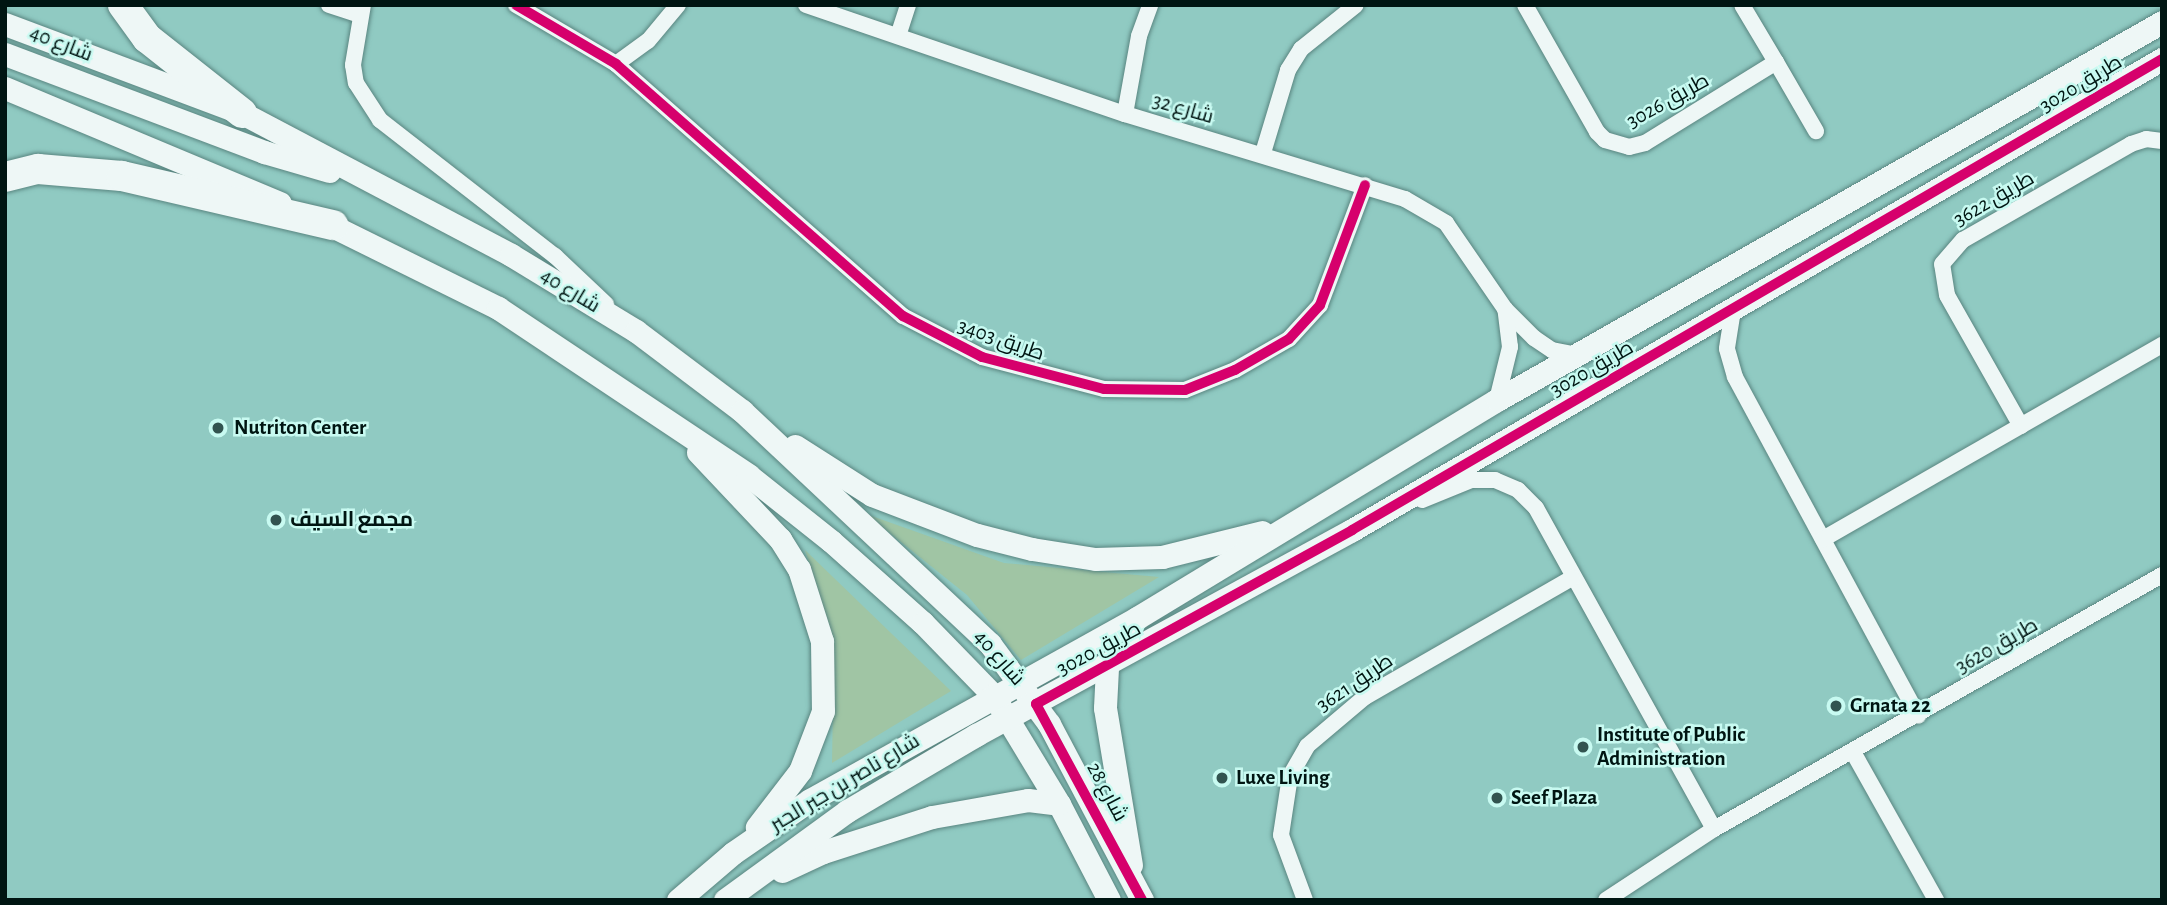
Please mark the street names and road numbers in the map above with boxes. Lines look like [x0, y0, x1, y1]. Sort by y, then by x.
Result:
street label: شارع 40 [26, 21, 96, 67]
street label: طريق 3020 [2035, 50, 2127, 118]
street label: طريق 3026 [1622, 68, 1714, 134]
street label: شارع 32 [1150, 88, 1216, 130]
street label: طريق 3622 [1949, 166, 2039, 232]
street label: شارع 40 [536, 263, 604, 319]
street label: طريق 3403 [954, 313, 1048, 367]
street label: طريق 3020 [1546, 335, 1638, 403]
street label: طريق 3620 [1951, 612, 2043, 680]
street label: طريق 3020 [1053, 616, 1145, 682]
street label: شارع 40 [968, 625, 1030, 691]
street label: طريق 3621 [1312, 648, 1398, 718]
street label: شارع ناصر بن جبر الجبر [766, 728, 924, 838]
street label: شارع 28 [1081, 758, 1133, 826]

